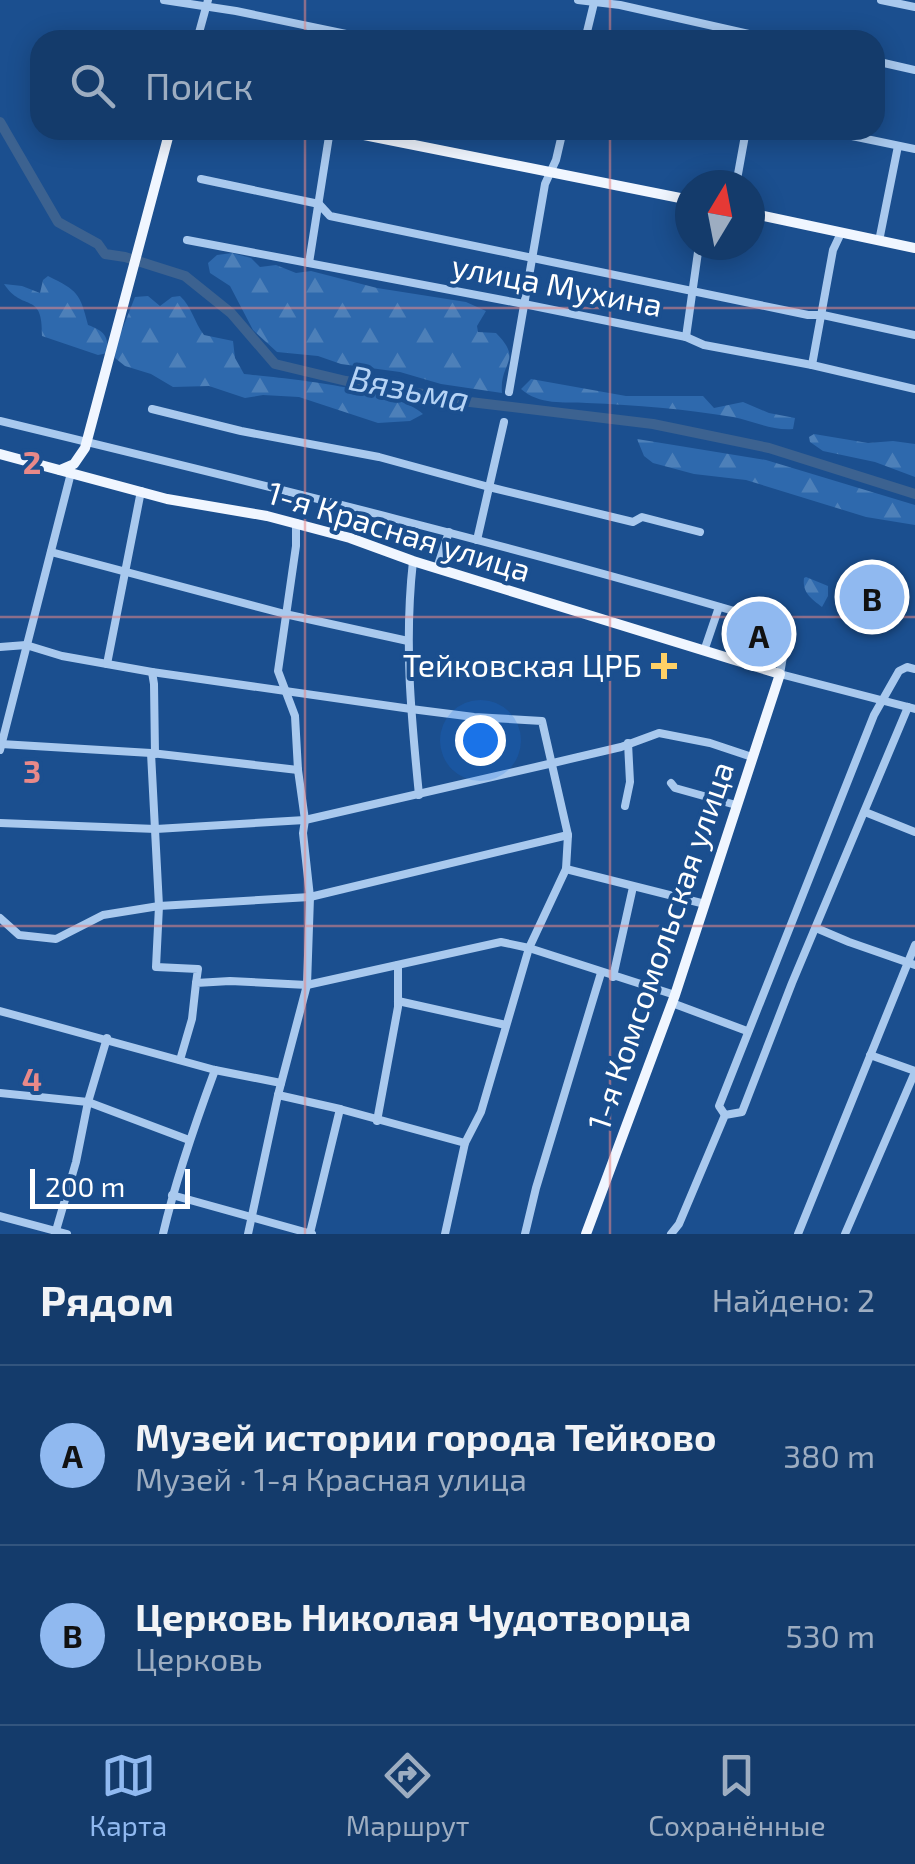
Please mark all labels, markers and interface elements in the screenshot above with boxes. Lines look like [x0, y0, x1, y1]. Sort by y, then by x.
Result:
search box [30, 30, 885, 140]
icon: search [65, 58, 120, 113]
text: Поиск [145, 62, 254, 108]
north arrow [675, 170, 765, 260]
street label: улица Мухина [449, 245, 666, 324]
water label: Вязьма [346, 355, 473, 419]
text: 2 [23, 442, 41, 480]
street label: 1-я Красная улица [263, 472, 536, 589]
pin: B [840, 560, 904, 634]
pin: A [726, 596, 792, 672]
place label: Тейковская ЦРБ [403, 645, 642, 683]
marker: Тейковская ЦРБ [651, 653, 677, 679]
your location [455, 715, 506, 766]
text: 3 [23, 751, 41, 789]
street label: 1-я Комсомольская улица [578, 756, 741, 1135]
text: 4 [22, 1059, 42, 1097]
scale bar [30, 1164, 190, 1208]
text: 200 m [45, 1169, 125, 1203]
text: Рядом [40, 1274, 174, 1324]
text: Найдено: 2 [712, 1280, 875, 1318]
text: Музей истории города Тейково [135, 1413, 716, 1459]
text: A [62, 1436, 83, 1474]
text: 380 m [783, 1436, 875, 1474]
text: Музей · 1-я Красная улица [135, 1459, 527, 1497]
text: Церковь Николая Чудотворца [135, 1593, 691, 1639]
text: B [62, 1616, 83, 1654]
text: 530 m [786, 1616, 875, 1654]
text: Церковь [135, 1639, 263, 1677]
tab: Карта [89, 1748, 167, 1842]
tab: Маршрут [346, 1748, 470, 1842]
tab: Сохранённые [648, 1748, 826, 1842]

